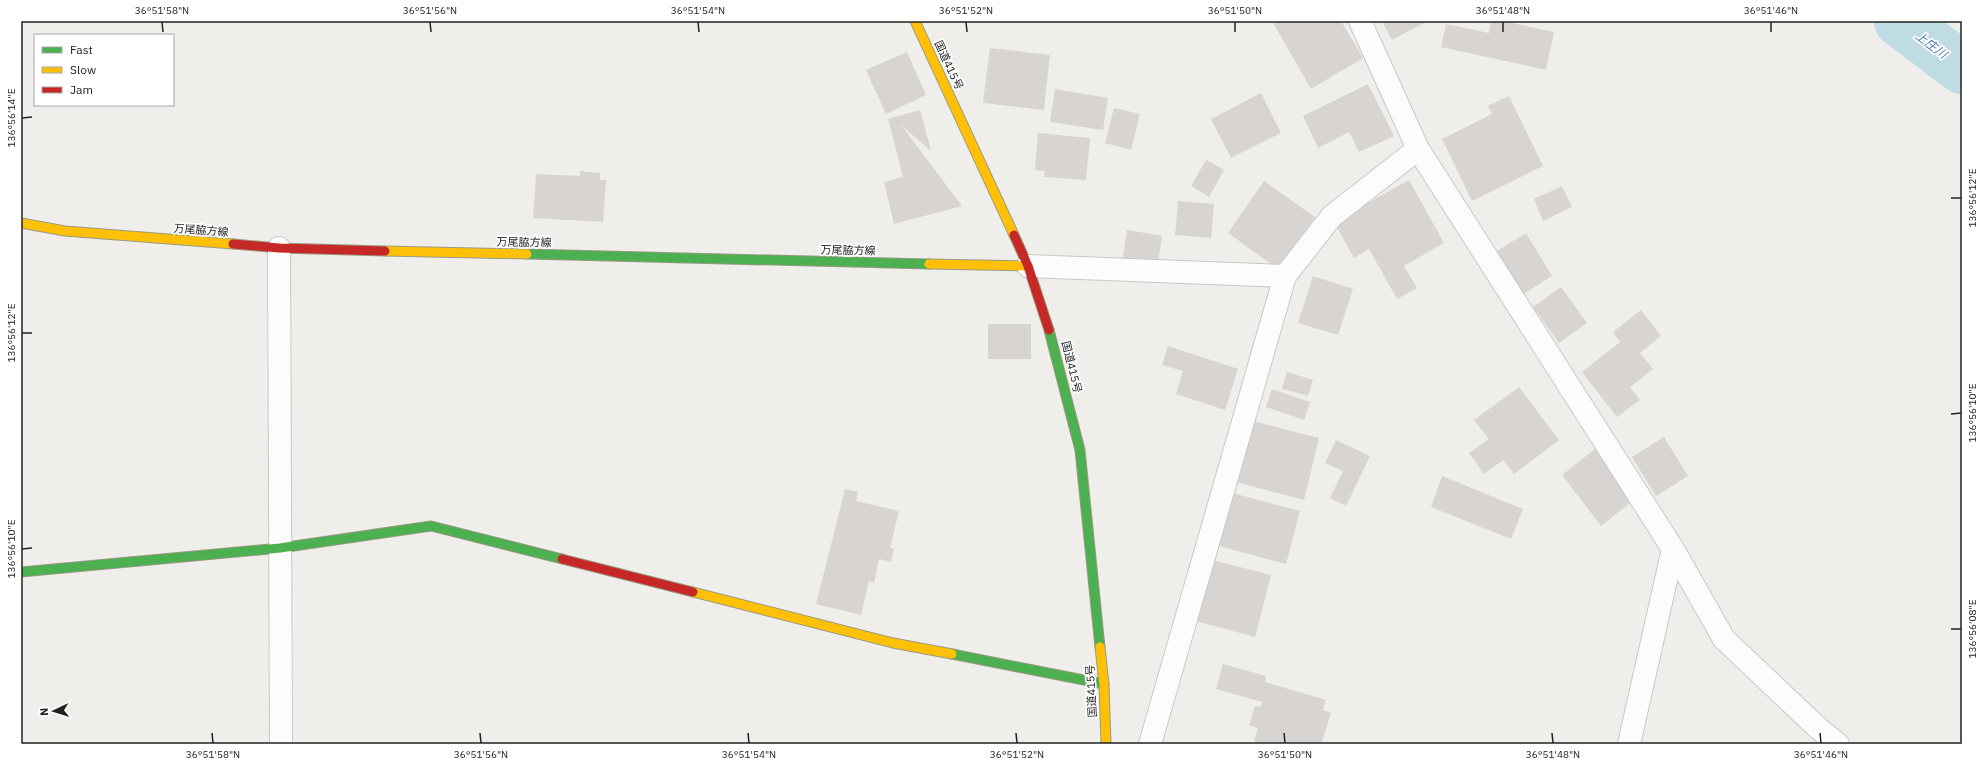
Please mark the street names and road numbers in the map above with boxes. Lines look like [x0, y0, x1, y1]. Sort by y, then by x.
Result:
street label: 国道415号 [931, 38, 967, 92]
street label: 万尾脇方線 [173, 221, 229, 239]
street label: 万尾脇方線 [496, 235, 552, 249]
street label: 万尾脇方線 [820, 243, 876, 257]
street label: 国道415号 [1059, 340, 1085, 394]
street label: 国道415号 [1083, 664, 1099, 718]

